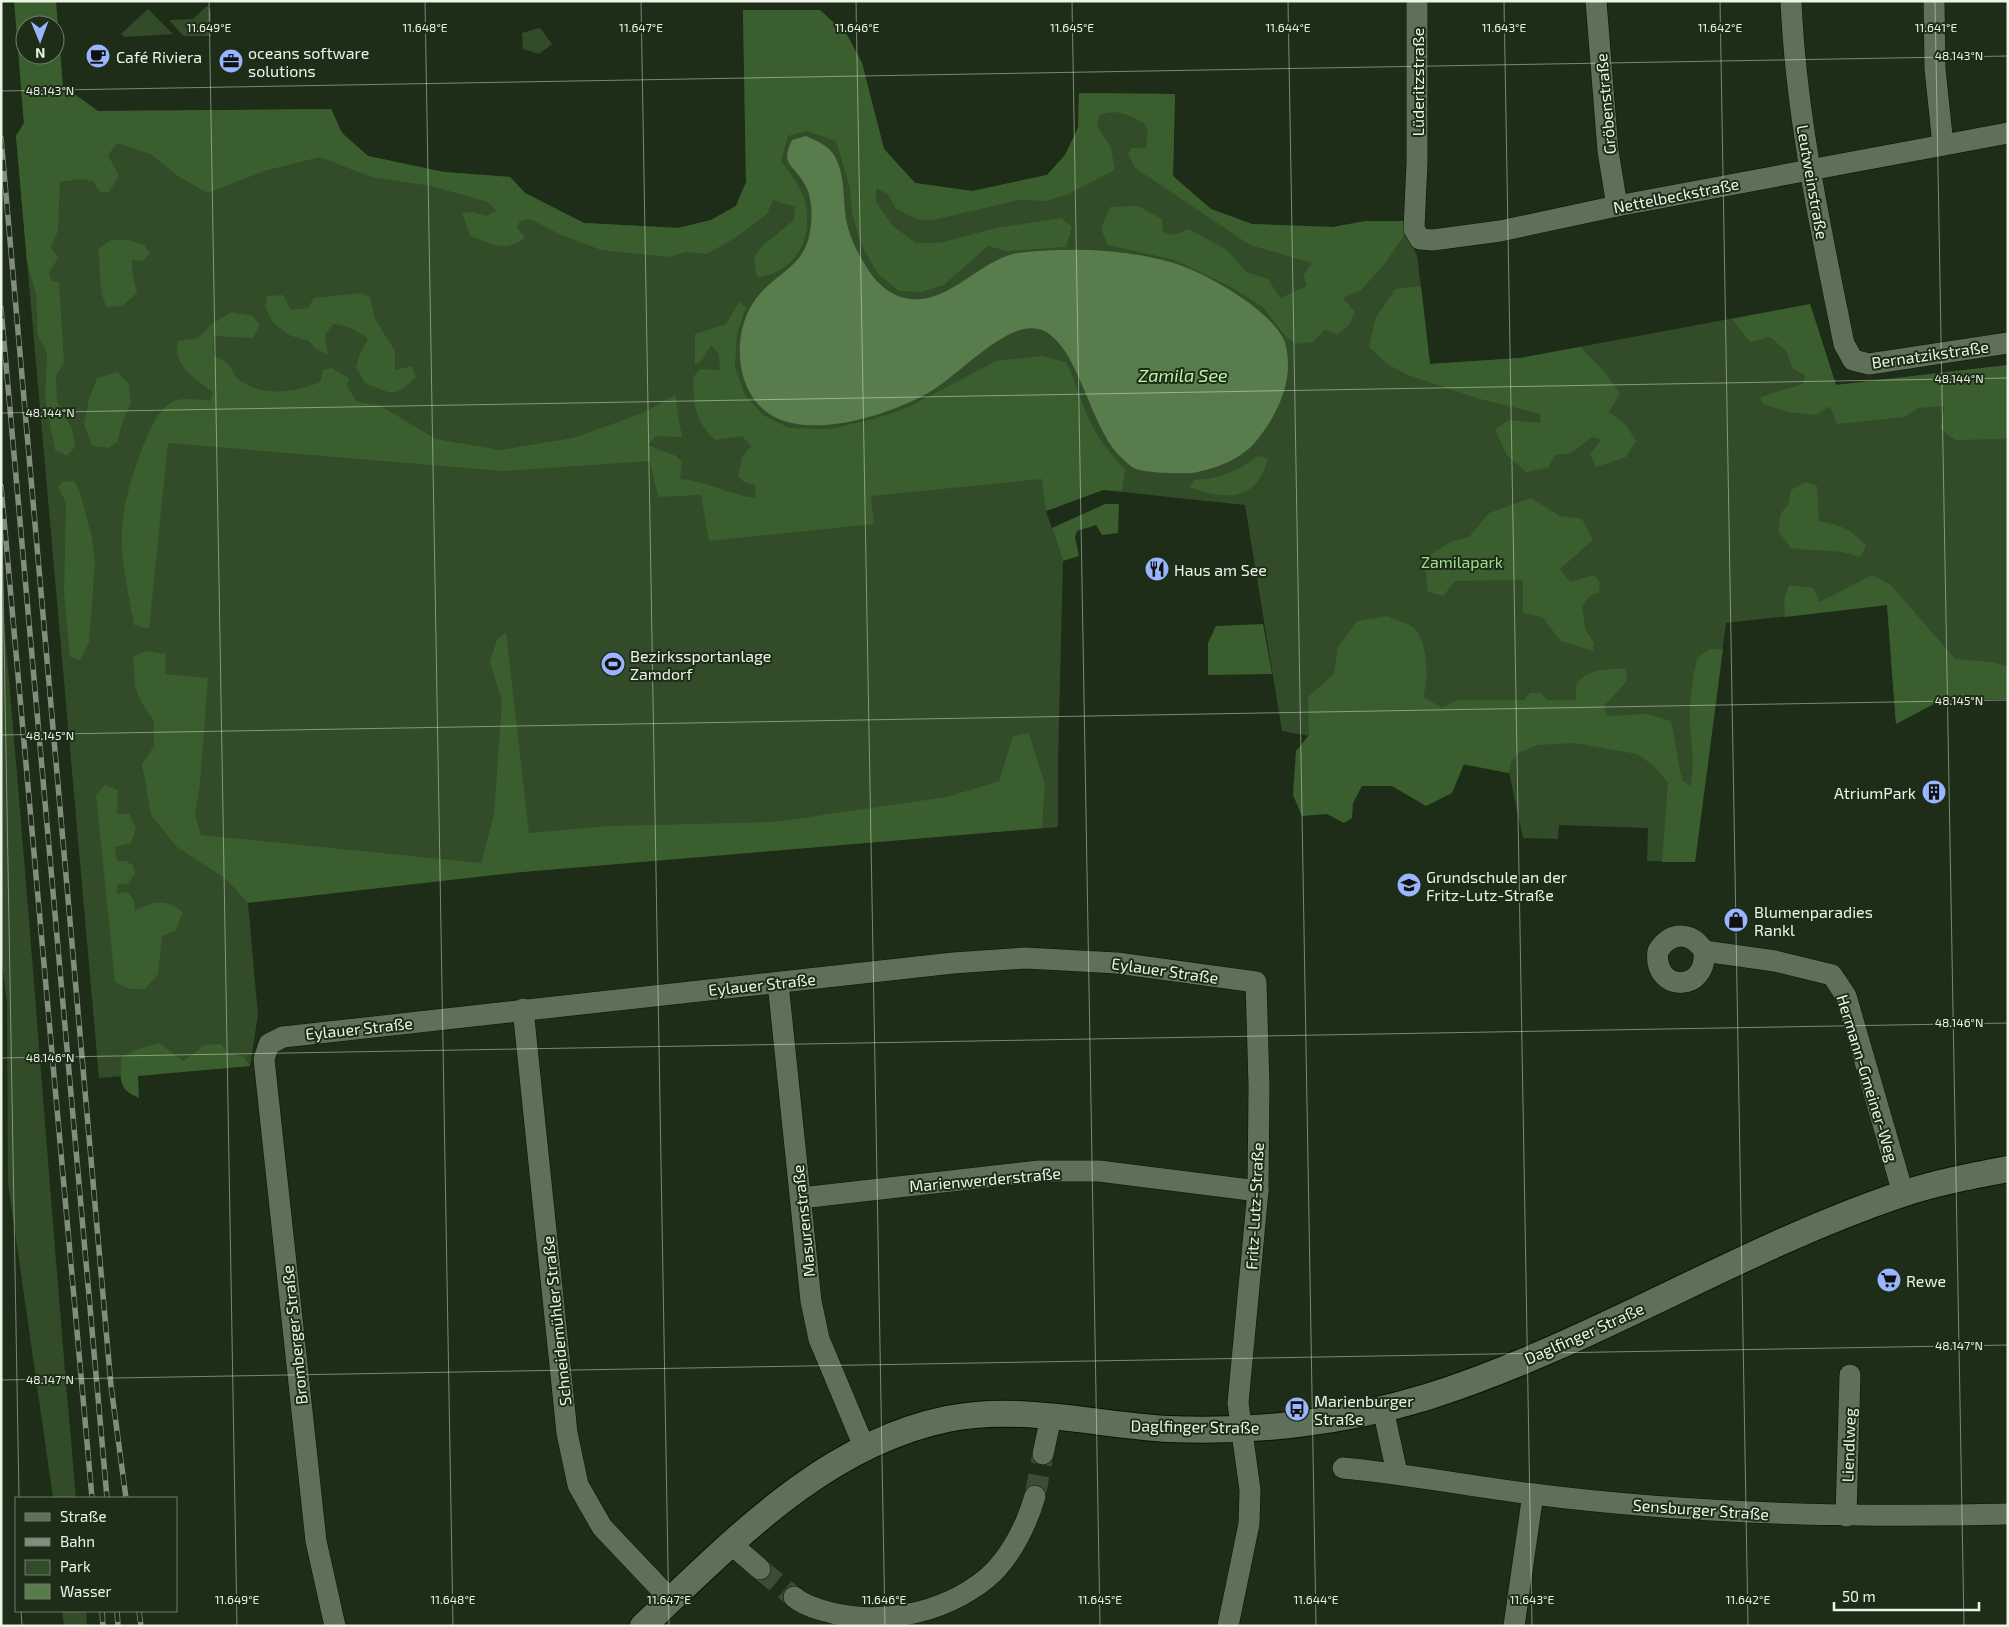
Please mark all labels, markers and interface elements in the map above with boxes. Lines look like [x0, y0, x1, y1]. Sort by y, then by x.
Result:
north arrow [15, 15, 65, 65]
text: 11.649°E [187, 20, 232, 34]
text: 11.648°E [403, 20, 448, 34]
text: 11.647°E [619, 20, 663, 34]
text: 11.646°E [835, 20, 880, 34]
text: 11.645°E [1050, 20, 1094, 34]
text: 11.644°E [1265, 20, 1311, 34]
text: 11.643°E [1482, 20, 1526, 34]
text: 11.642°E [1698, 20, 1742, 34]
text: 11.641°E [1915, 20, 1957, 34]
street label: Lüderitzstraße [1408, 28, 1427, 136]
cafe icon: Café Riviera [85, 43, 111, 69]
place label: oceans software solutions [248, 43, 369, 80]
text: N [35, 45, 45, 62]
place label: Café Riviera [116, 47, 202, 66]
office icon: oceans software solutions [218, 48, 244, 74]
text: 48.143°N [1935, 48, 1983, 62]
street label: Gröbenstraße [1591, 53, 1619, 155]
text: 48.143°N [26, 83, 74, 97]
street label: Leutweinstraße [1794, 123, 1832, 241]
street label: Nettelbeckstraße [1611, 173, 1741, 217]
street label: Bernatzikstraße [1870, 336, 1990, 372]
water label: Zamila See [1138, 364, 1228, 386]
text: 48.144°N [1934, 371, 1984, 385]
text: 48.144°N [25, 405, 75, 419]
park label: Zamilapark [1421, 552, 1503, 571]
restaurant icon: Haus am See [1144, 556, 1170, 582]
place label: Haus am See [1174, 560, 1267, 579]
place label: Bezirkssportanlage Zamdorf [630, 646, 771, 683]
sports icon: Bezirkssportanlage Zamdorf [600, 651, 626, 677]
text: 48.145°N [1935, 693, 1983, 707]
text: 48.145°N [26, 728, 74, 742]
building icon: AtriumPark [1921, 779, 1947, 805]
place label: AtriumPark [1834, 783, 1916, 802]
place label: Grundschule an der Fritz-Lutz-Straße [1426, 867, 1568, 904]
school or university icon: Grundschule an der Fritz-Lutz-Straße [1396, 872, 1422, 898]
place label: Blumenparadies Rankl [1754, 902, 1873, 939]
shop icon: Blumenparadies Rankl [1723, 907, 1749, 933]
street label: Eylauer Straße [1110, 953, 1220, 987]
street label: Eylauer Straße [707, 969, 817, 999]
street label: Hermann-Gmeiner-Weg [1833, 992, 1903, 1164]
street label: Eylauer Straße [304, 1013, 414, 1043]
text: 48.146°N [1935, 1015, 1983, 1029]
text: 48.146°N [26, 1050, 74, 1064]
street label: Fritz-Lutz-Straße [1241, 1142, 1267, 1270]
street label: Marienwerderstraße [908, 1163, 1062, 1195]
street label: Masurenstraße [788, 1164, 818, 1278]
street label: Schneidemühler Straße [538, 1235, 574, 1407]
street label: Bromberger Straße [277, 1264, 311, 1406]
supermarket icon: Rewe [1876, 1267, 1902, 1293]
place label: Rewe [1906, 1271, 1946, 1290]
street label: Daglfinger Straße [1521, 1298, 1647, 1368]
text: 48.147°N [1935, 1338, 1983, 1352]
text: 48.147°N [26, 1372, 74, 1386]
place label: Marienburger Straße [1314, 1391, 1414, 1428]
bus stop icon: Marienburger Straße [1284, 1396, 1310, 1422]
street label: Liendlweg [1837, 1407, 1859, 1483]
street label: Daglfinger Straße [1130, 1415, 1260, 1437]
street label: Sensburger Straße [1632, 1495, 1770, 1523]
legend [15, 1497, 178, 1612]
text: Straße [60, 1507, 106, 1525]
text: Bahn [60, 1532, 95, 1550]
text: Park [60, 1557, 91, 1575]
scale bar [1834, 1580, 1979, 1612]
text: Wasser [60, 1582, 112, 1600]
text: 50 m [1842, 1587, 1876, 1605]
text: 11.649°E [215, 1592, 260, 1606]
text: 11.648°E [431, 1592, 476, 1606]
text: 11.647°E [647, 1592, 691, 1606]
text: 11.646°E [862, 1592, 907, 1606]
text: 11.645°E [1078, 1592, 1122, 1606]
text: 11.644°E [1293, 1592, 1339, 1606]
text: 11.643°E [1510, 1592, 1554, 1606]
text: 11.642°E [1726, 1592, 1770, 1606]

